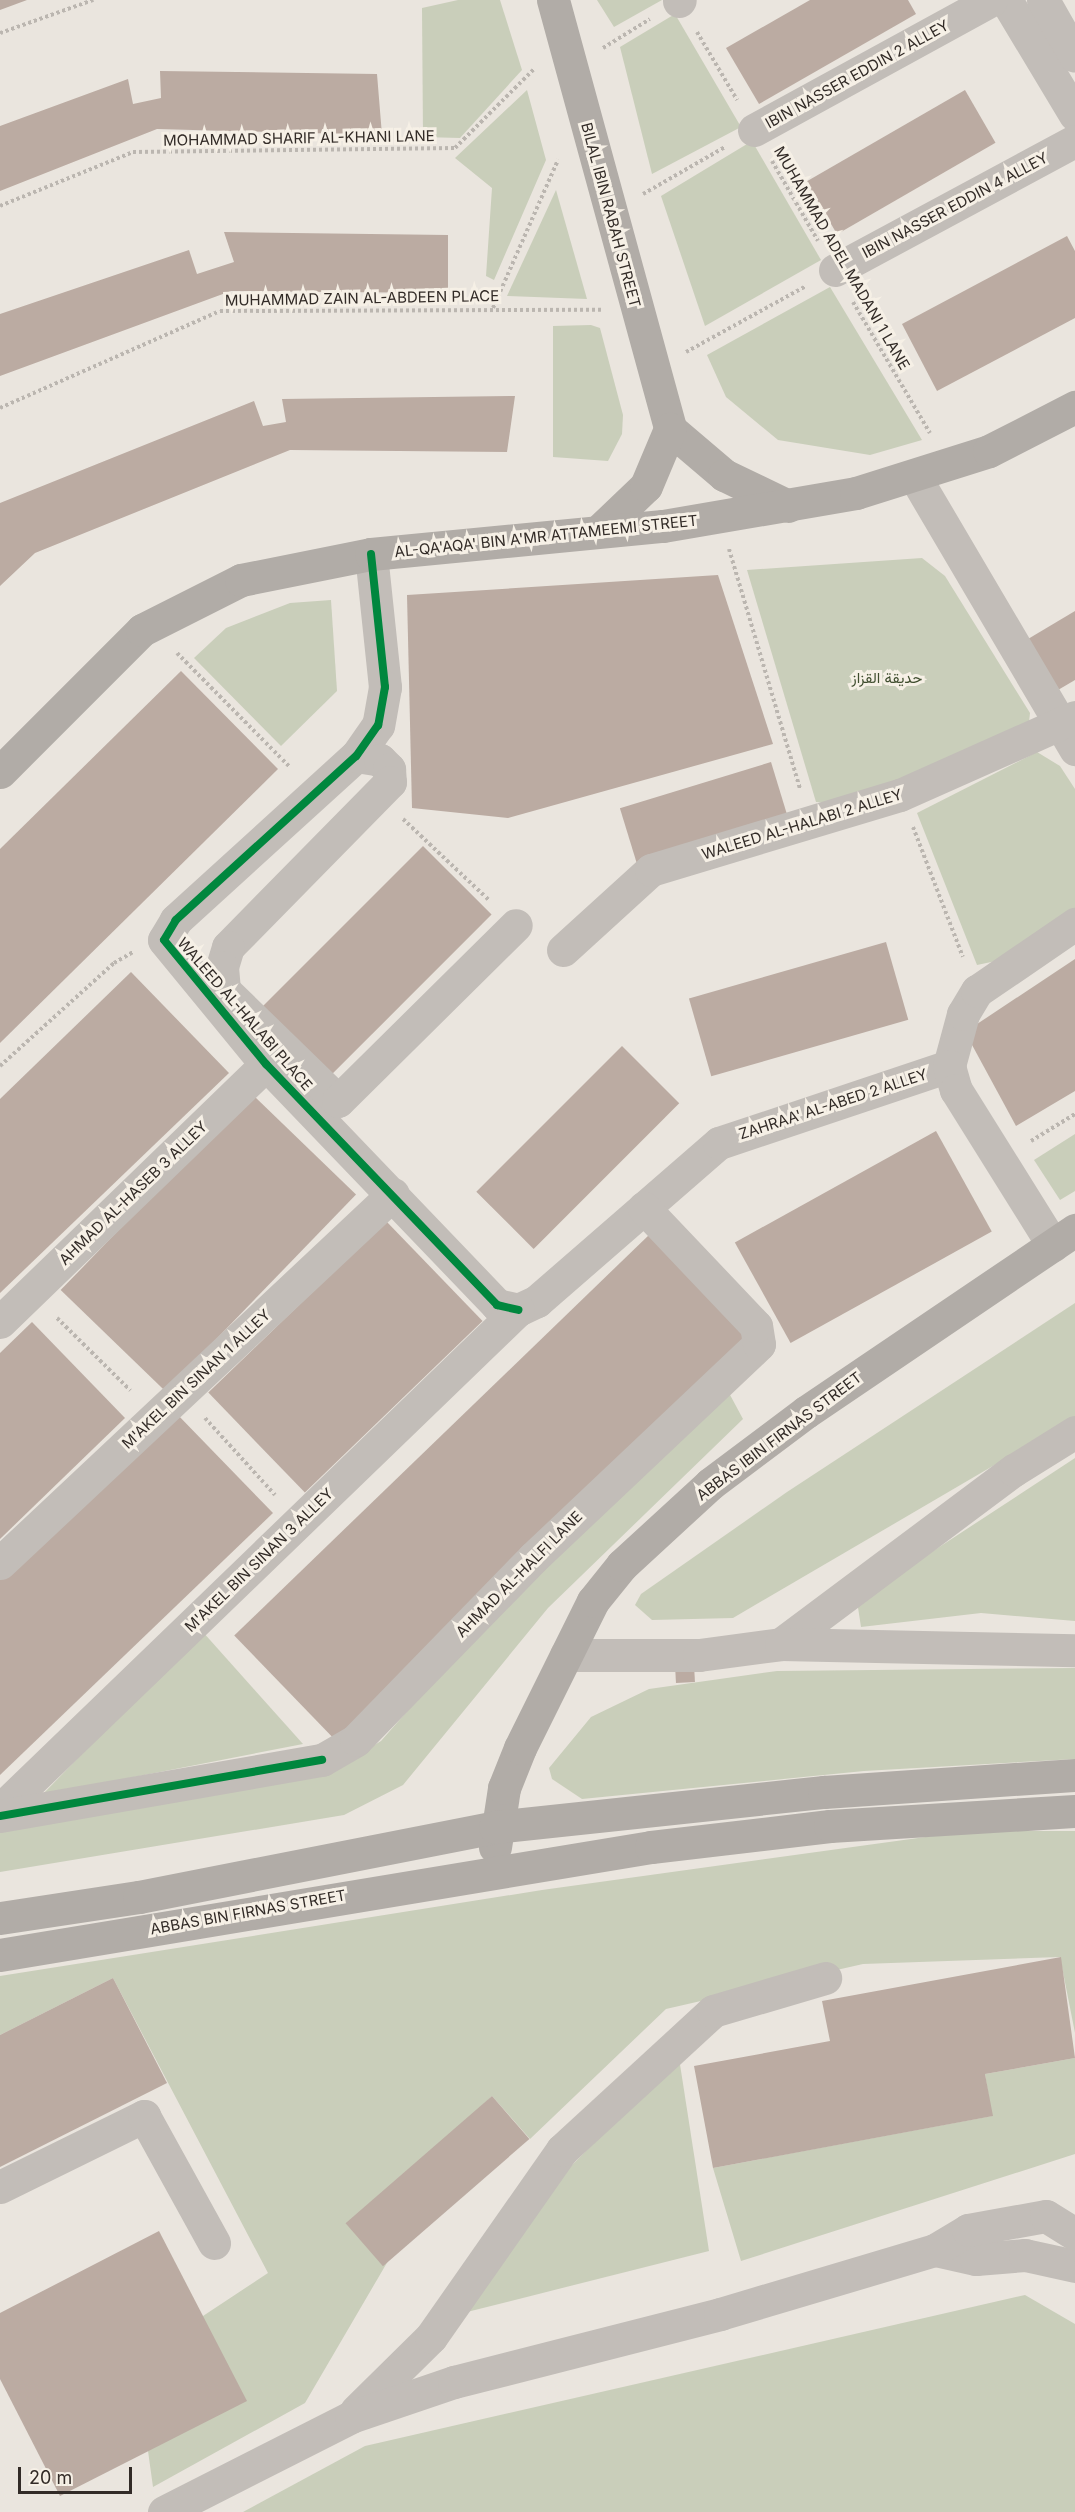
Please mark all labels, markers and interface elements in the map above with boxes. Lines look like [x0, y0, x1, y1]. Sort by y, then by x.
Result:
street label: IBIN NASSER EDDIN 2 ALLEY [762, 16, 952, 132]
street label: BILAL IBIN RABAH STREET [578, 120, 644, 310]
street label: MOHAMMAD SHARIF AL-KHANI LANE [163, 127, 435, 149]
street label: MUHAMMAD ADEL MADANI 1 LANE [770, 143, 914, 373]
street label: IBIN NASSER EDDIN 4 ALLEY [859, 148, 1051, 262]
street label: MUHAMMAD ZAIN AL-ABDEEN PLACE [225, 287, 499, 309]
street label: AL-QA'AQA' BIN A'MR ATTAMEEMI STREET [394, 511, 698, 561]
park label: حديقة القزاز [852, 669, 922, 687]
street label: WALEED AL-HALABI 2 ALLEY [700, 785, 904, 863]
street label: WALEED AL-HALABI PLACE [174, 934, 316, 1094]
street label: ZAHRAA' AL-ABED 2 ALLEY [737, 1065, 929, 1143]
street label: AHMAD AL-HASEB 3 ALLEY [55, 1117, 211, 1269]
street label: M'AKEL BIN SINAN 1 ALLEY [118, 1306, 274, 1452]
street label: ABBAS IBIN FIRNAS STREET [693, 1368, 865, 1504]
street label: M'AKEL BIN SINAN 3 ALLEY [181, 1484, 337, 1636]
street label: AHMAD AL-HALFI LANE [452, 1507, 586, 1641]
street label: ABBAS BIN FIRNAS STREET [149, 1886, 347, 1938]
scale bar [21, 2455, 135, 2493]
text: 20 m [29, 2467, 72, 2488]

